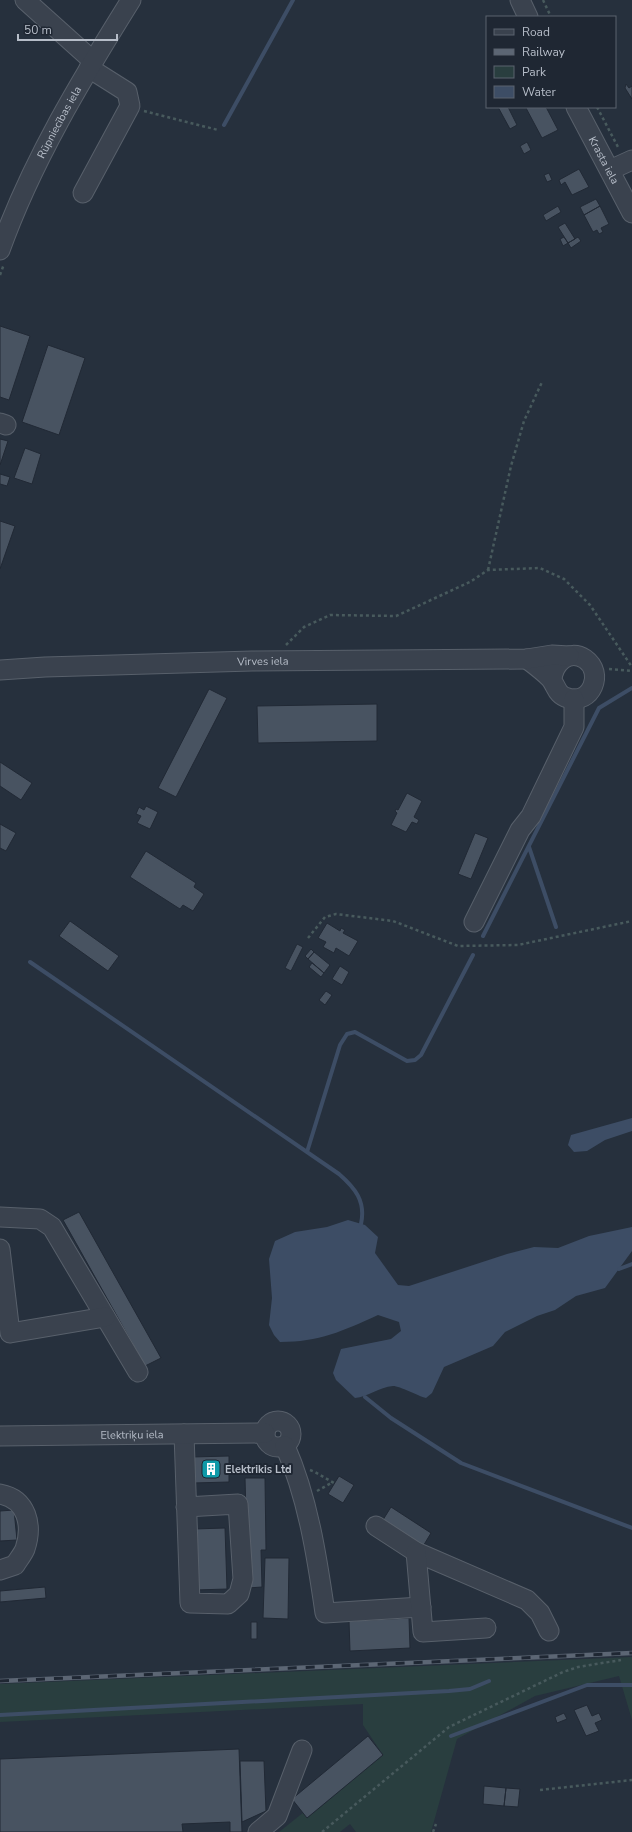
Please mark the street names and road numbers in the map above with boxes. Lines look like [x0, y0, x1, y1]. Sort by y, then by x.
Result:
street label: Rūpniecības iela [34, 83, 85, 161]
street label: Krasta iela [585, 134, 622, 187]
street label: Virves iela [236, 654, 289, 669]
street label: Elektriķu iela [100, 1427, 164, 1443]

